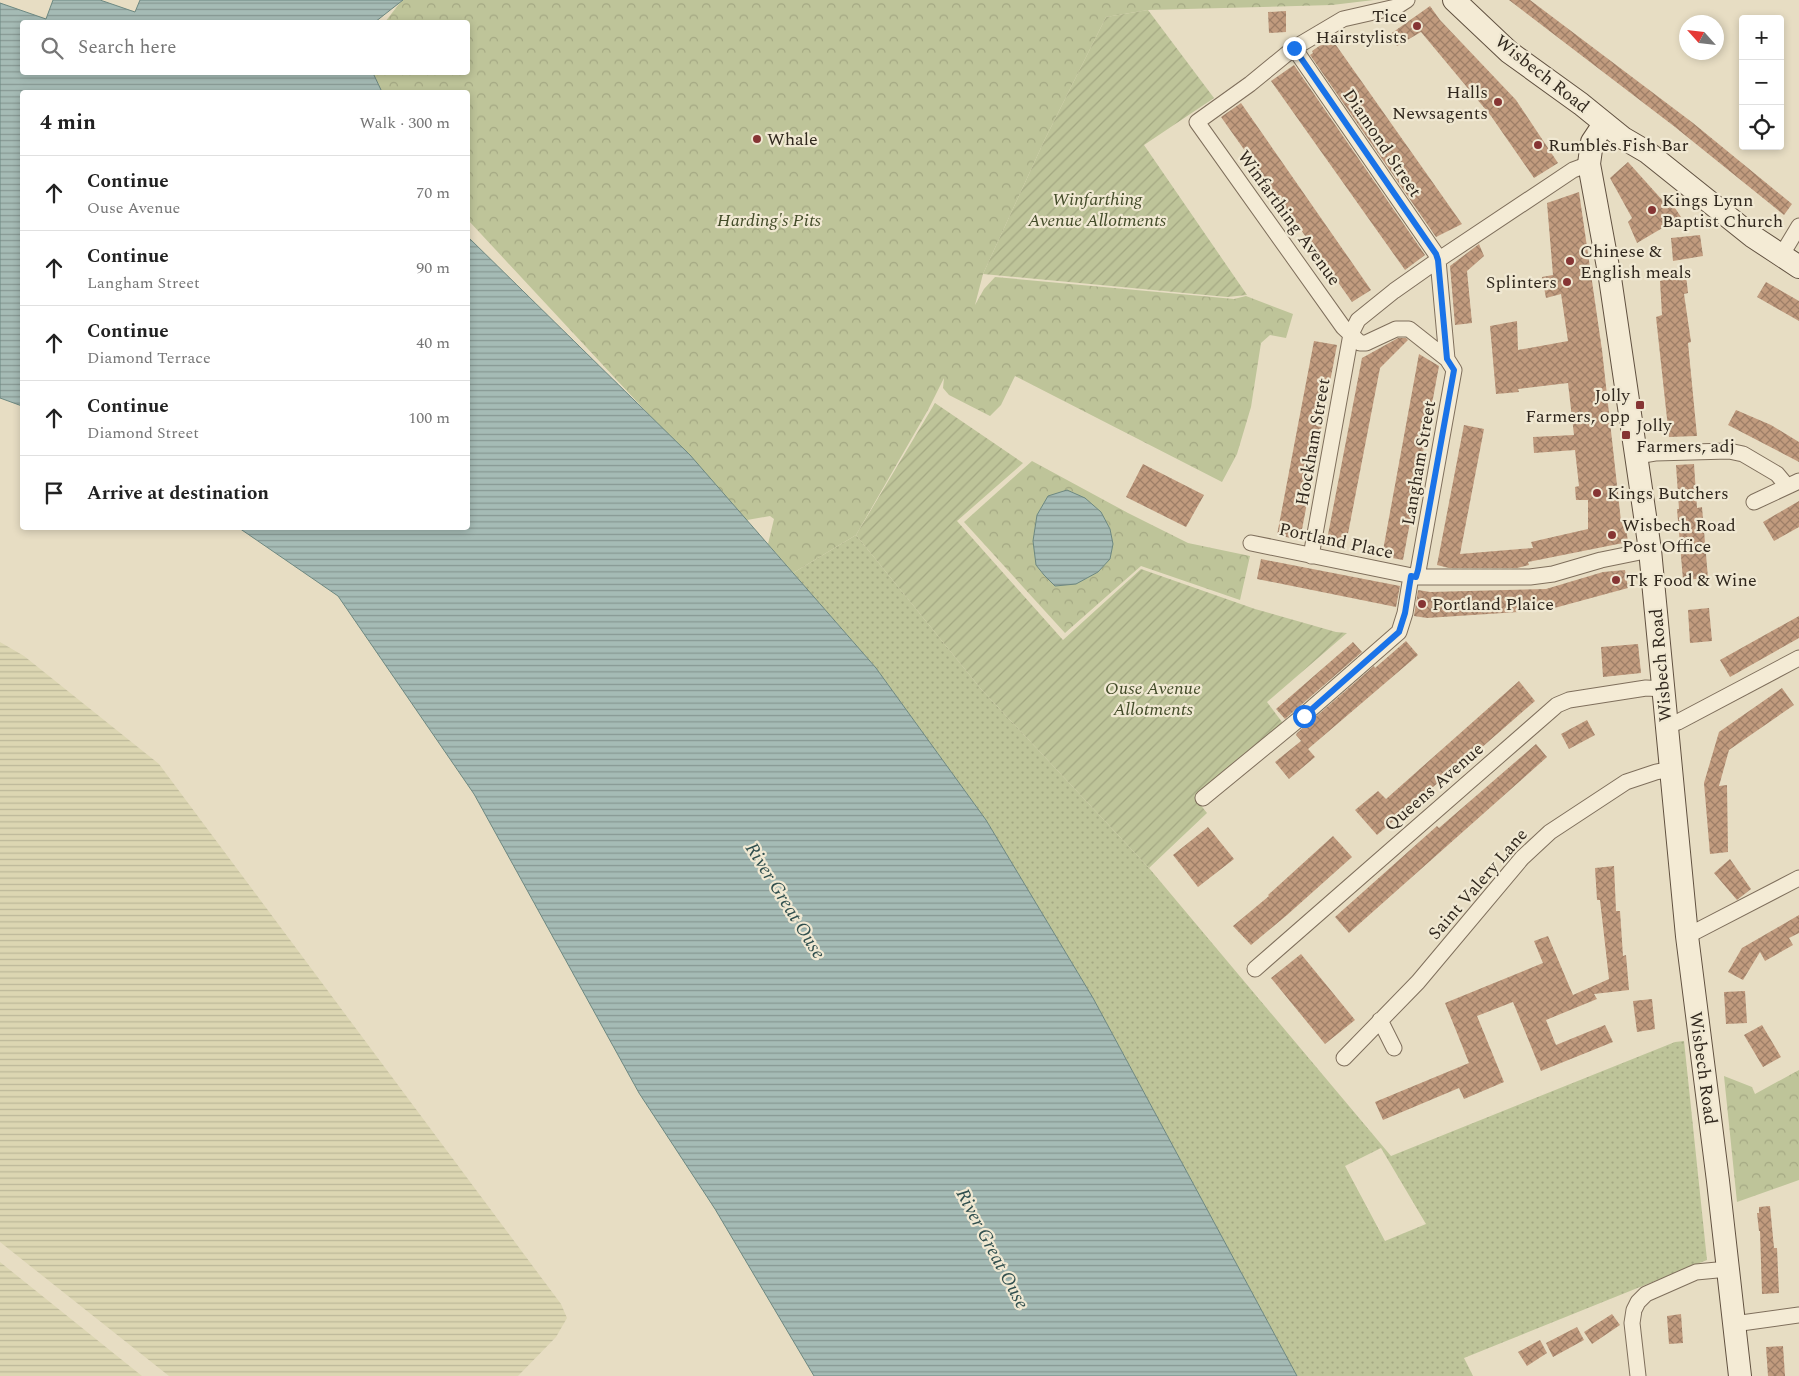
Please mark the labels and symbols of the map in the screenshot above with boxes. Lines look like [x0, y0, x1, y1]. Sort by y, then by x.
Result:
place label: Tice Hairstylists [1316, 3, 1407, 51]
north arrow [1679, 15, 1724, 60]
marker: Tice Hairstylists [1411, 20, 1423, 32]
street label: Wisbech Road [1489, 28, 1595, 120]
route end [1283, 37, 1306, 60]
place label: Halls Newsagents [1392, 79, 1488, 127]
street label: Diamond Street [1336, 83, 1428, 203]
marker: Halls Newsagents [1492, 96, 1504, 108]
place label: Whale [767, 126, 818, 153]
place label: Rumbles Fish Bar [1548, 132, 1689, 159]
marker: Whale [751, 133, 763, 145]
marker: Rumbles Fish Bar [1532, 139, 1544, 151]
street label: Winfarthing Avenue [1230, 144, 1348, 292]
park label: Winfarthing Avenue Allotments [1027, 186, 1167, 234]
place label: Kings Lynn Baptist Church [1662, 187, 1783, 235]
marker: Kings Lynn Baptist Church [1646, 204, 1658, 216]
park label: Harding's Pits [717, 207, 822, 234]
place label: Chinese & English meals [1580, 238, 1692, 286]
marker: Chinese & English meals [1564, 255, 1576, 267]
place label: Splinters [1486, 269, 1557, 296]
marker: Splinters [1561, 276, 1573, 288]
street label: Hockham Street [1288, 376, 1338, 508]
place label: Jolly Farmers, opp [1525, 382, 1631, 430]
street label: Langham Street [1395, 398, 1443, 528]
marker: Jolly Farmers, opp [1634, 399, 1646, 411]
place label: Jolly Farmers, adj [1636, 412, 1735, 460]
marker: Jolly Farmers, adj [1620, 429, 1632, 441]
place label: Kings Butchers [1607, 480, 1729, 507]
marker: Kings Butchers [1591, 487, 1603, 499]
place label: Wisbech Road Post Office [1622, 512, 1736, 560]
street label: Portland Place [1276, 516, 1396, 566]
marker: Wisbech Road Post Office [1606, 529, 1618, 541]
place label: Tk Food & Wine [1626, 567, 1757, 594]
marker: Tk Food & Wine [1610, 574, 1622, 586]
place label: Portland Plaice [1432, 591, 1554, 618]
marker: Portland Plaice [1416, 598, 1428, 610]
street label: Wisbech Road [1643, 607, 1679, 723]
park label: Ouse Avenue Allotments [1105, 675, 1201, 723]
route start [1293, 705, 1316, 728]
street label: Queens Avenue [1378, 736, 1490, 838]
street label: Saint Valery Lane [1422, 822, 1534, 946]
water label: River Great Ouse [737, 837, 833, 965]
street label: Wisbech Road [1682, 1010, 1724, 1126]
water label: River Great Ouse [948, 1183, 1036, 1315]

